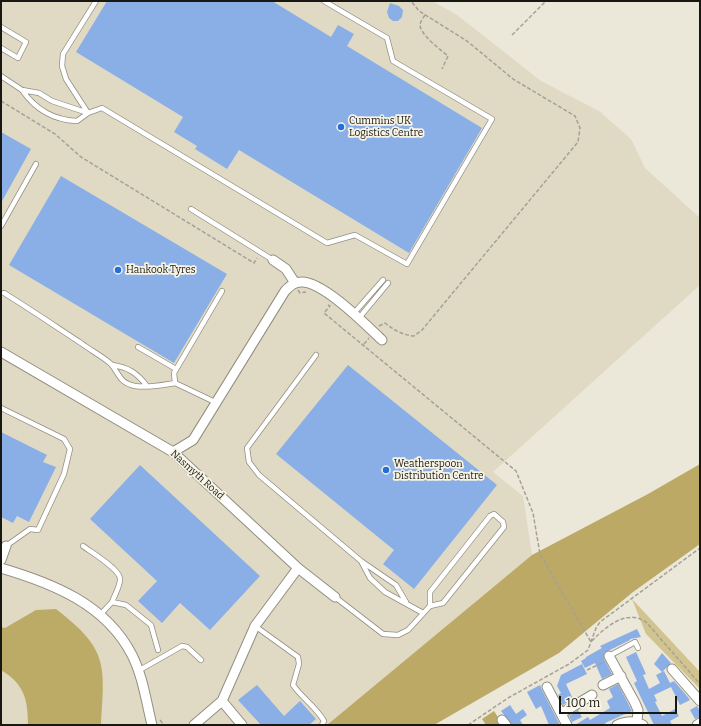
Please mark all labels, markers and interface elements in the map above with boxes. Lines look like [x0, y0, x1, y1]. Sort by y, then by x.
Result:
place label: Cummins UK Logistics Centre [349, 115, 423, 138]
marker: Cummins UK Logistics Centre [336, 122, 346, 132]
place label: Hankook Tyres [126, 264, 196, 276]
marker: Hankook Tyres [113, 265, 123, 275]
street label: Nasmyth Road [168, 448, 226, 502]
place label: Weatherspoon Distribution Centre [394, 458, 484, 482]
marker: Weatherspoon Distribution Centre [381, 465, 391, 475]
scale bar [561, 688, 679, 714]
text: 100 m [566, 696, 600, 710]

